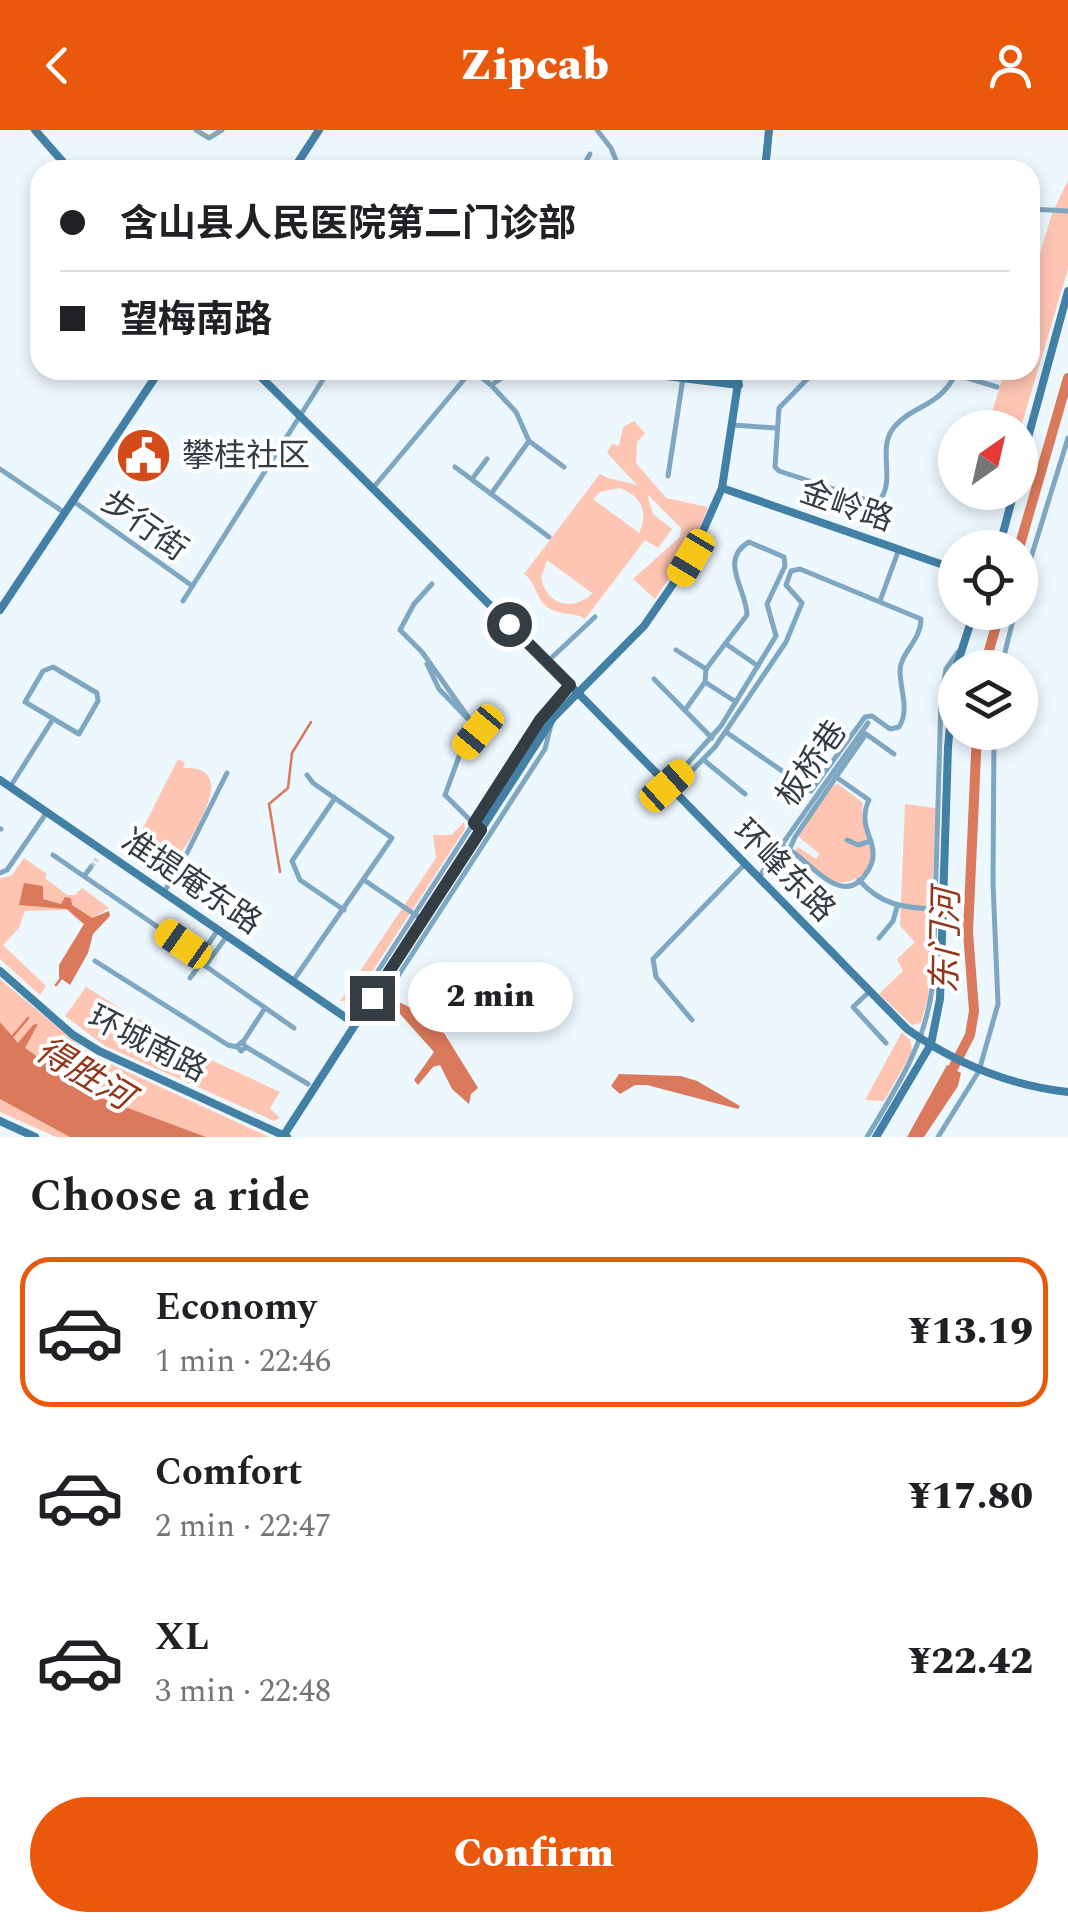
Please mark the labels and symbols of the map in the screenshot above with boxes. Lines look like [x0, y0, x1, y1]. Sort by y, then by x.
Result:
north arrow [938, 410, 1038, 510]
public building icon: 攀桂社区 [113, 425, 173, 485]
place label: 攀桂社区 [182, 432, 310, 481]
street label: 金岭路 [793, 468, 900, 545]
street label: 步行街 [91, 479, 198, 574]
car [663, 525, 719, 591]
route start [487, 602, 532, 647]
car [447, 699, 509, 765]
street label: 板桥巷 [765, 710, 860, 817]
car [635, 755, 699, 817]
street label: 环峰东路 [721, 808, 847, 934]
street label: 准提庵东路 [111, 817, 271, 947]
water label: 东门河 [919, 882, 974, 994]
car [150, 915, 216, 973]
callout: 2 min [407, 963, 572, 1033]
route end [350, 976, 395, 1021]
street label: 环城南路 [79, 993, 215, 1095]
water label: 得胜河 [26, 1025, 148, 1127]

